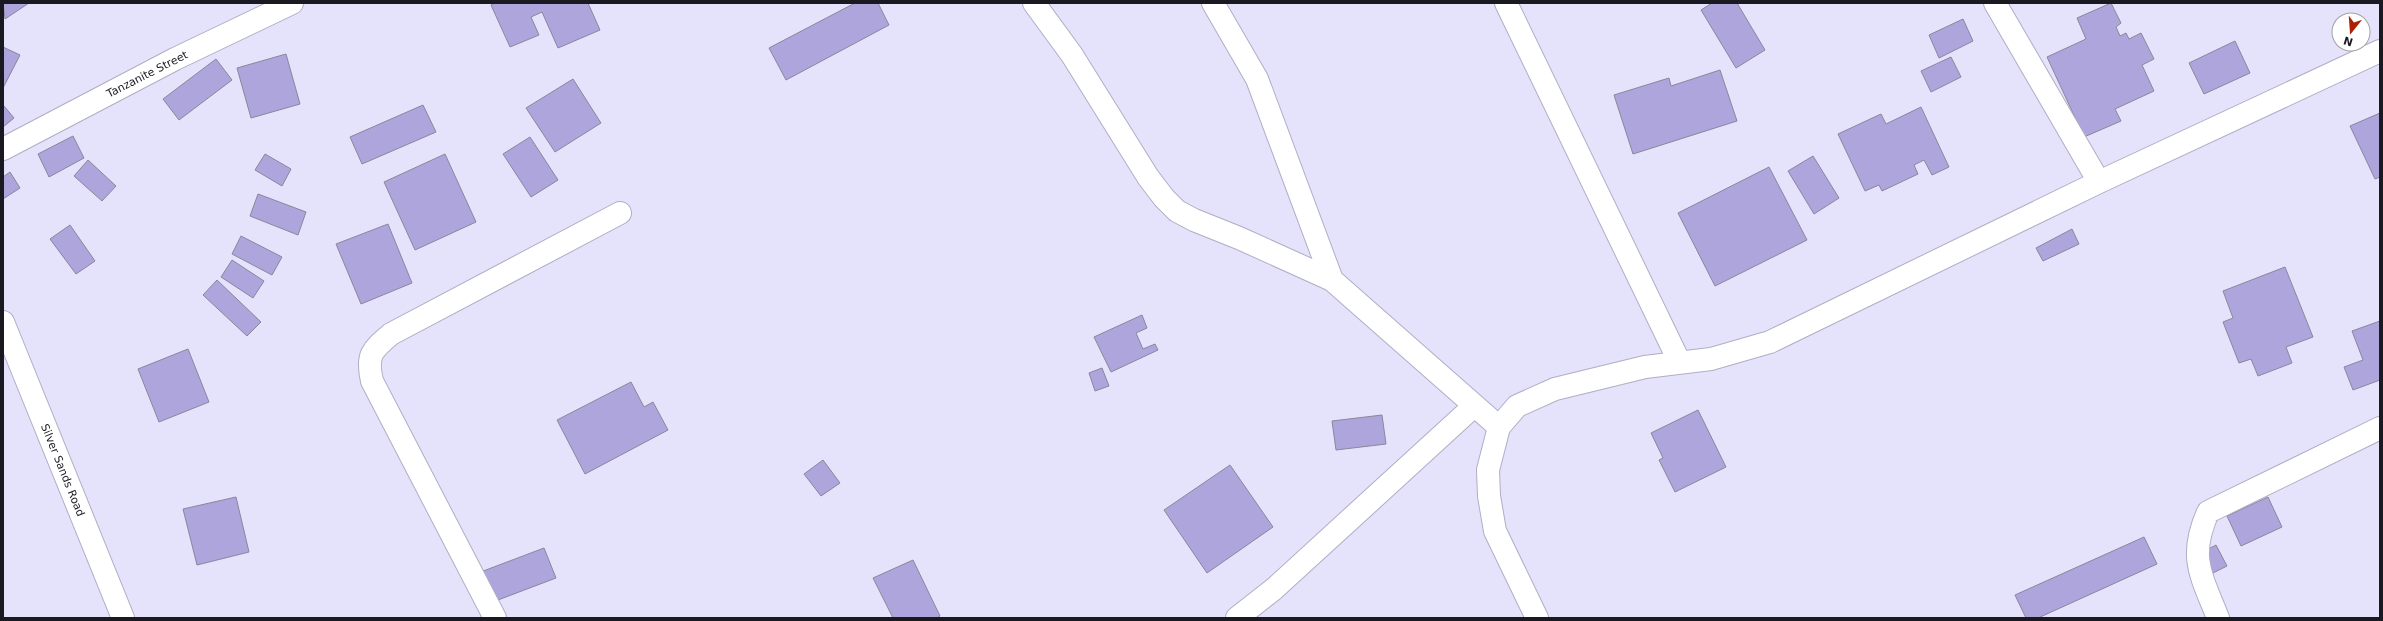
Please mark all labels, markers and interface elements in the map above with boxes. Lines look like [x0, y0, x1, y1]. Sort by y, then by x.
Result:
north arrow [2331, 12, 2371, 52]
text: N [2342, 34, 2355, 49]
street label: Tanzanite Street [104, 48, 191, 101]
street label: Silver Sands Road [38, 422, 87, 518]

